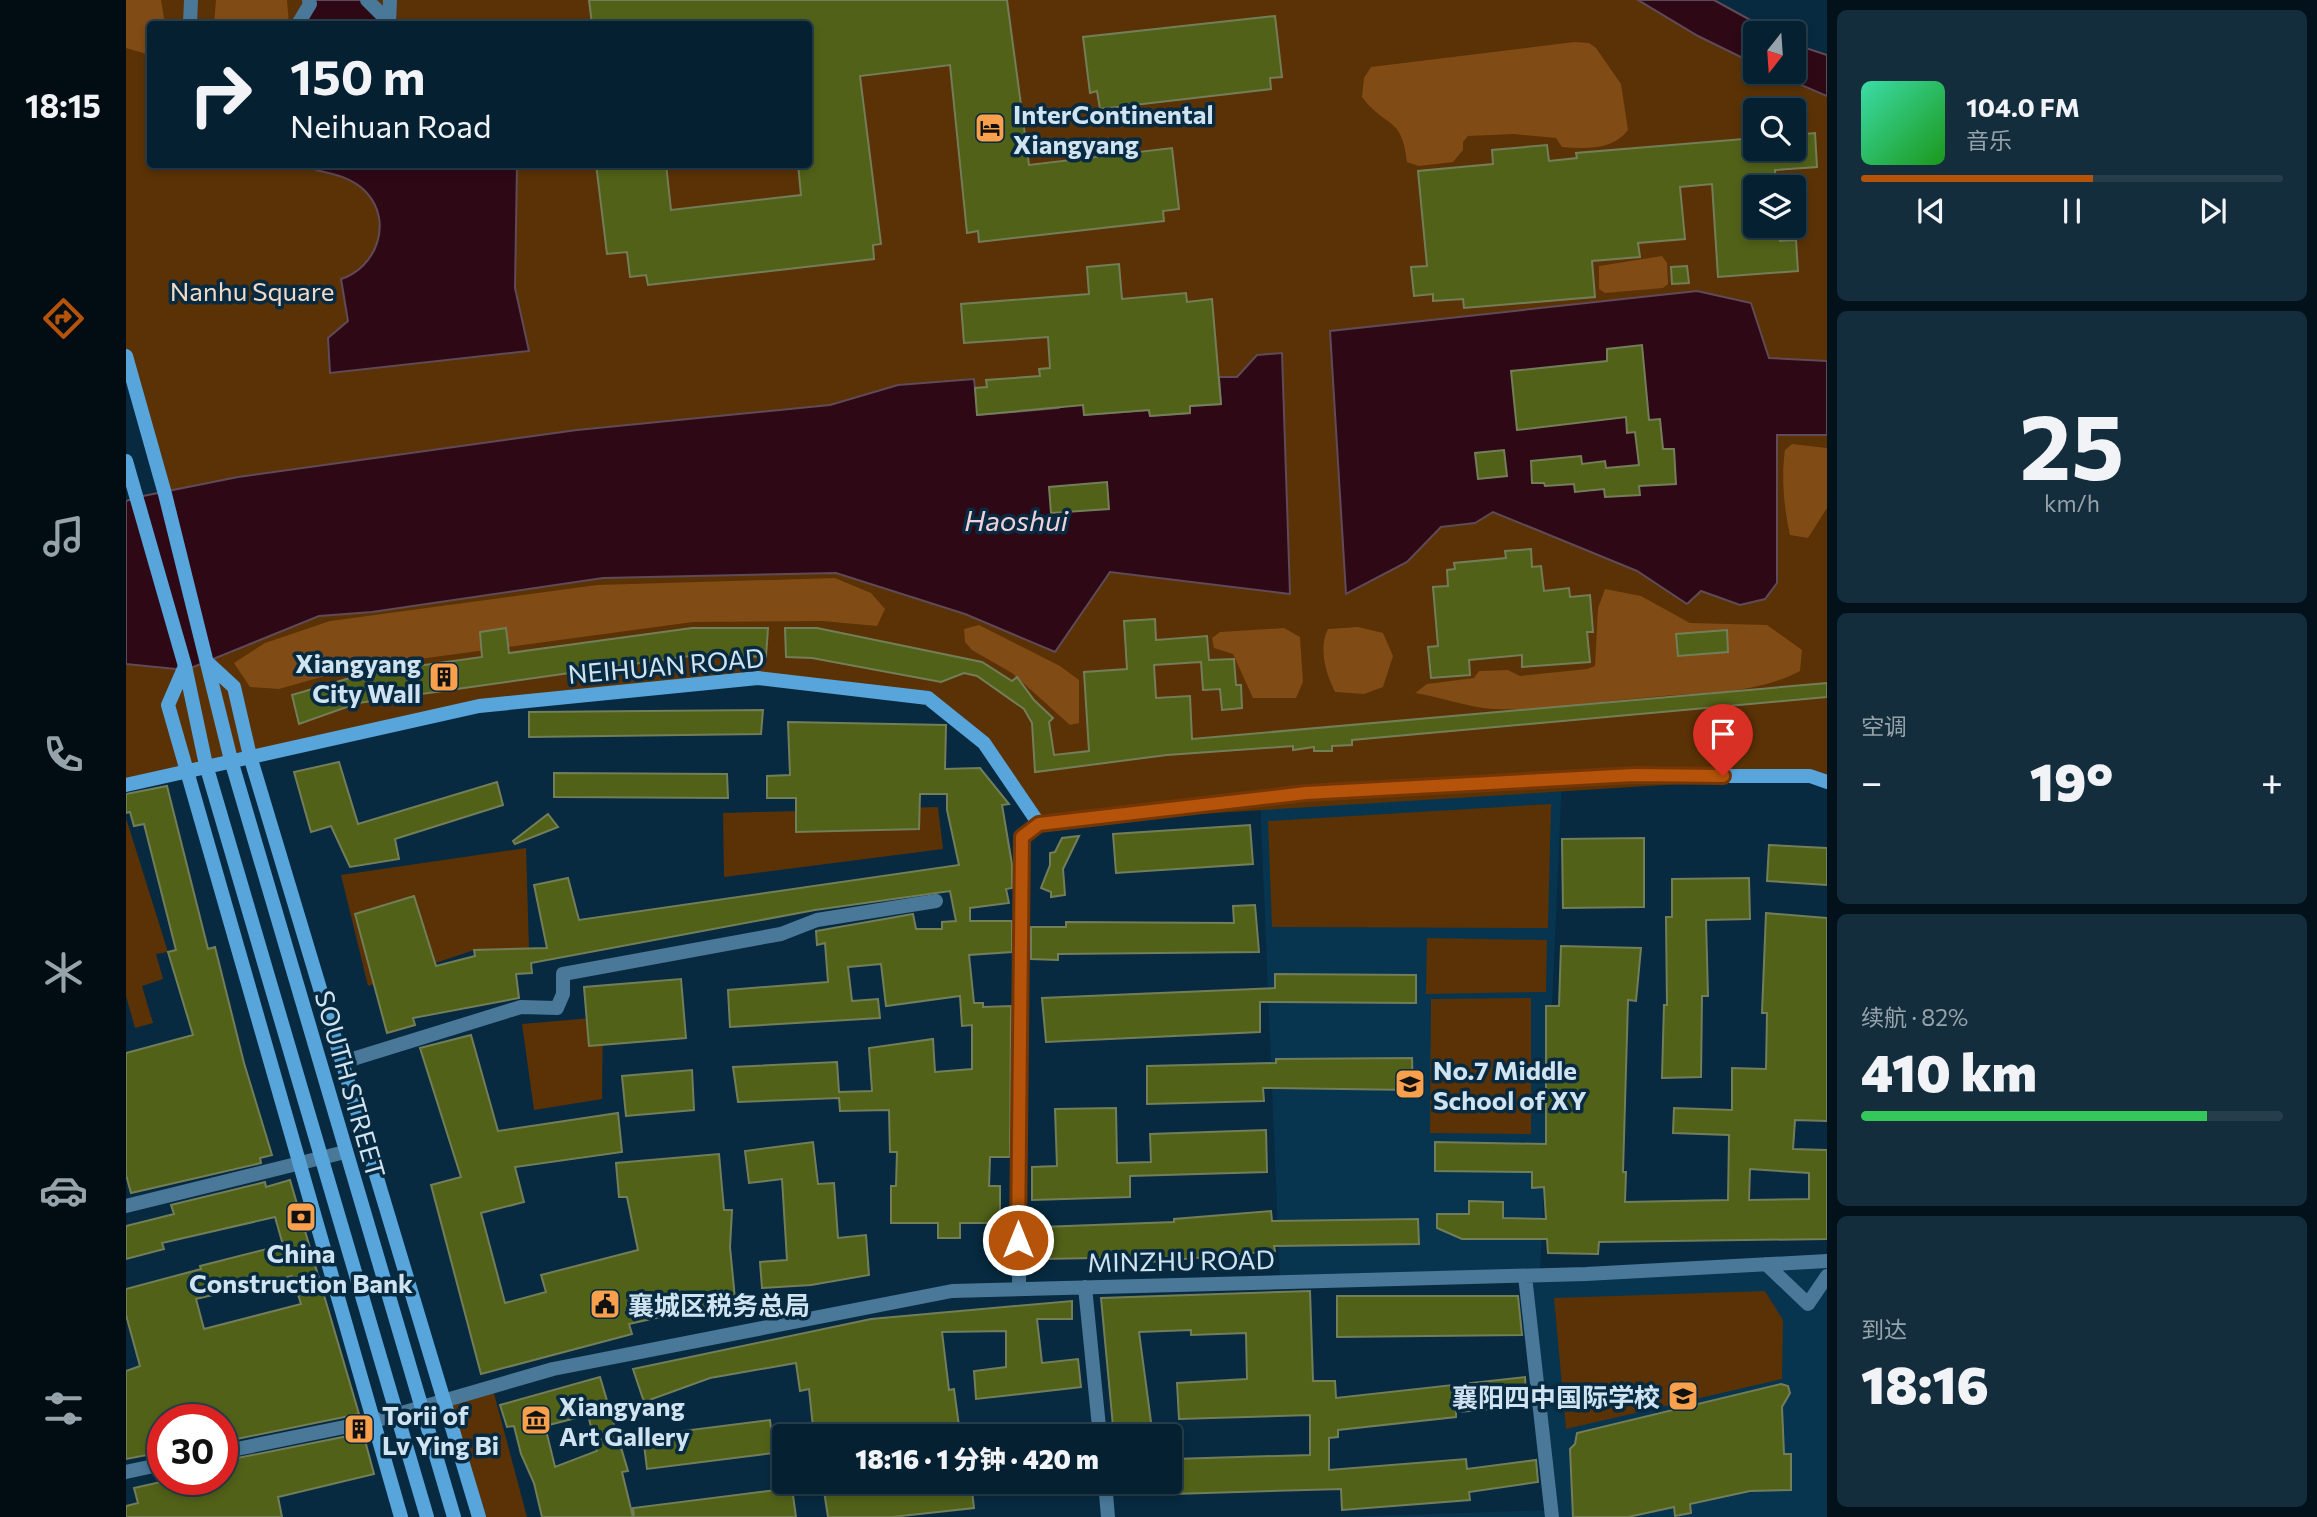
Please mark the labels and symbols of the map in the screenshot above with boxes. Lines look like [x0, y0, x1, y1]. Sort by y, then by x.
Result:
north arrow [1743, 21, 1806, 84]
place label: InterContinental Xiangyang [1013, 98, 1214, 159]
hotel icon: InterContinental Xiangyang [973, 111, 1007, 145]
park label: Nanhu Square [170, 275, 334, 306]
water label: Haoshui [964, 503, 1069, 537]
street label: NEIHUAN ROAD [566, 641, 766, 689]
place label: Xiangyang City Wall [295, 647, 421, 708]
building icon: Xiangyang City Wall [427, 660, 461, 694]
pin [1693, 704, 1753, 776]
street label: SOUTH STREET [309, 987, 393, 1181]
place label: No.7 Middle School of XY [1433, 1054, 1587, 1115]
school or university icon: No.7 Middle School of XY [1393, 1067, 1427, 1101]
bank icon: China Construction Bank [284, 1200, 318, 1234]
position arrow [981, 1203, 1055, 1277]
place label: China Construction Bank [189, 1237, 413, 1298]
street label: MINZHU ROAD [1087, 1243, 1275, 1277]
public building icon: 襄城区税务总局 [588, 1287, 622, 1321]
place label: 襄城区税务总局 [628, 1289, 810, 1320]
school or university icon: 襄阳四中国际学校 [1666, 1379, 1700, 1413]
place label: 襄阳四中国际学校 [1452, 1381, 1660, 1412]
place label: Xiangyang Art Gallery [559, 1390, 690, 1451]
place label: Torii of Lv Ying Bi [382, 1399, 499, 1460]
museum icon: Xiangyang Art Gallery [519, 1403, 553, 1437]
speed limit sign: 30 [147, 1404, 238, 1495]
building icon: Torii of Lv Ying Bi [342, 1412, 376, 1446]

